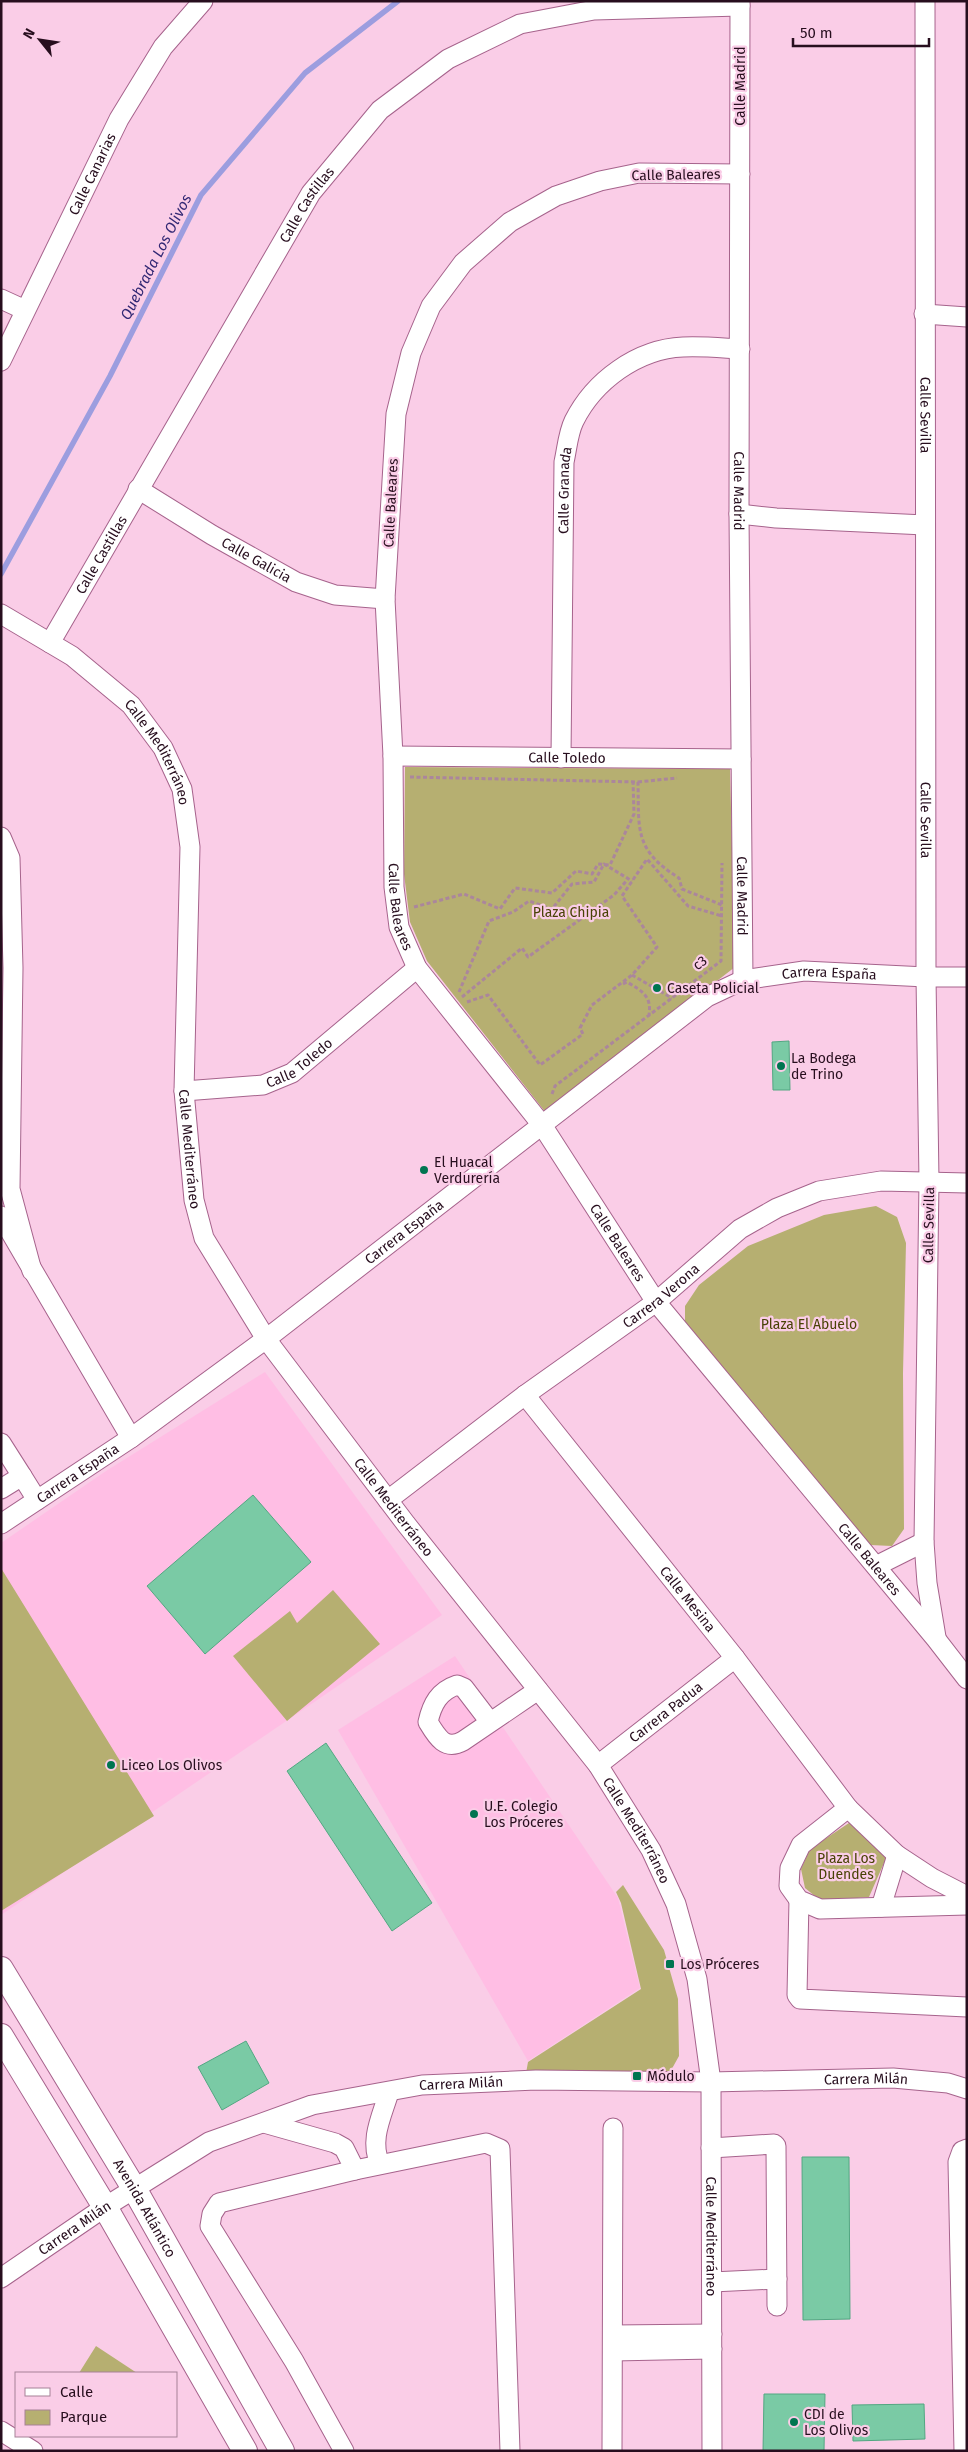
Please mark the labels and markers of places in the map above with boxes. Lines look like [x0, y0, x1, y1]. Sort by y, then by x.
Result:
place label: Caseta Policial [667, 980, 759, 997]
marker: Caseta Policial [651, 982, 663, 994]
place label: La Bodega de Trino [791, 1050, 856, 1083]
marker: La Bodega de Trino [775, 1060, 787, 1072]
place label: El Huacal Verdurería [434, 1154, 500, 1187]
marker: El Huacal Verdurería [418, 1164, 430, 1176]
place label: Liceo Los Olivos [121, 1757, 223, 1774]
marker: Liceo Los Olivos [105, 1759, 117, 1771]
place label: U.E. Colegio Los Próceres [484, 1798, 564, 1831]
marker: U.E. Colegio Los Próceres [468, 1808, 480, 1820]
place label: Los Próceres [680, 1956, 760, 1973]
marker: Los Próceres [664, 1958, 676, 1970]
place label: Módulo [647, 2068, 695, 2085]
marker: Módulo [631, 2070, 643, 2082]
place label: CDI de Los Olivos [804, 2406, 869, 2439]
marker: CDI de Los Olivos [788, 2416, 800, 2428]

